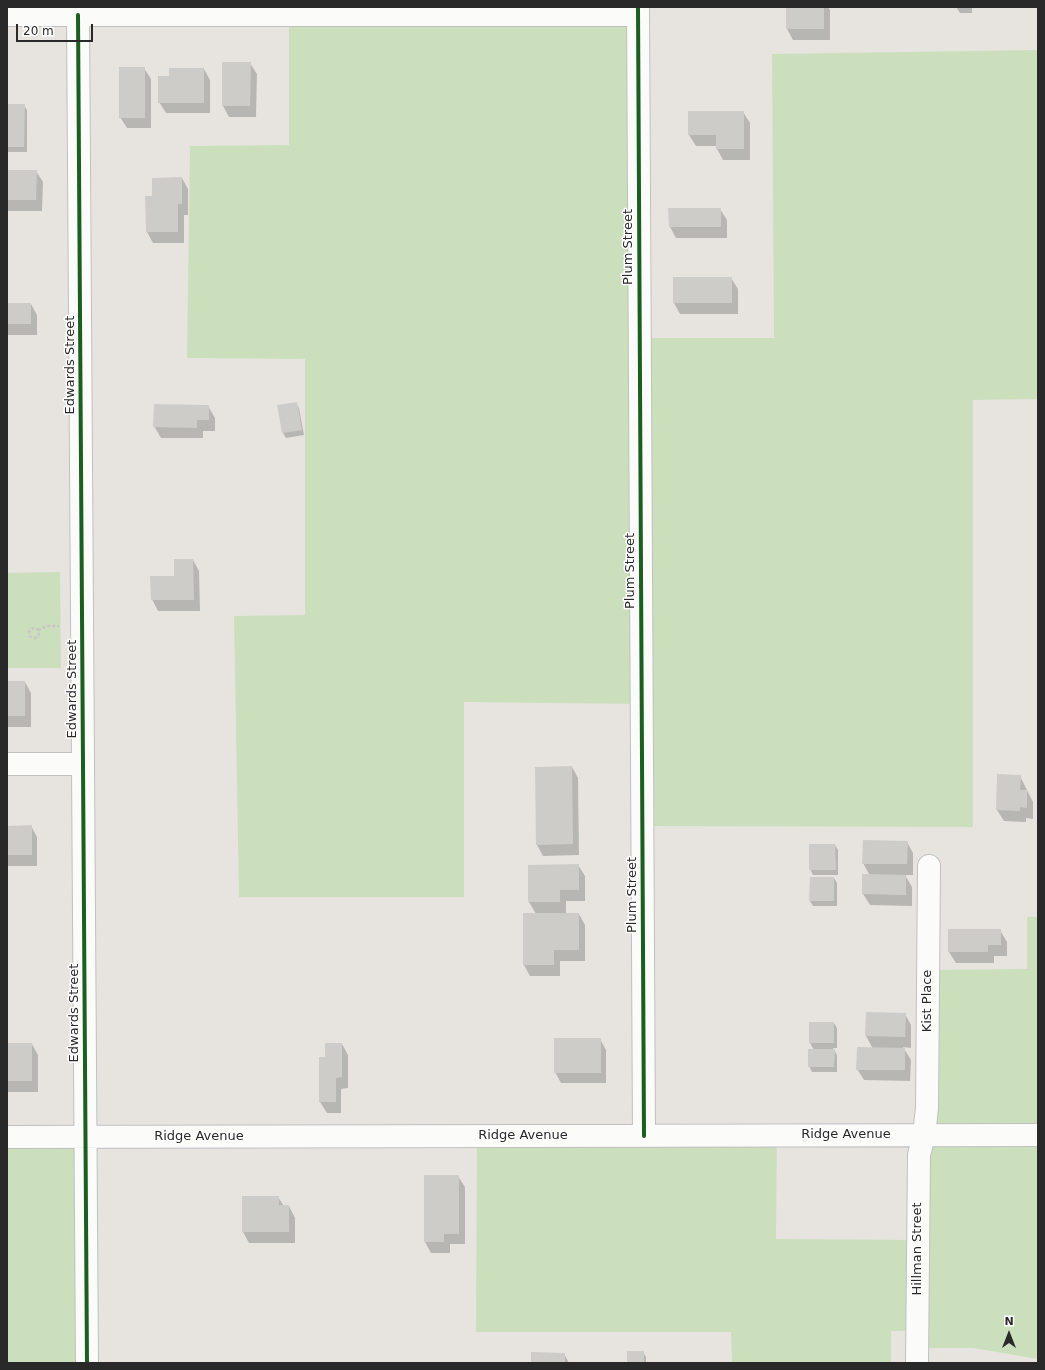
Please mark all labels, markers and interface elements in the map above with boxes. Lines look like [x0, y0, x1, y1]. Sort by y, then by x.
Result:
scale bar [18, 16, 95, 42]
text: 20 m [23, 24, 54, 38]
street label: Plum Street [621, 209, 637, 285]
street label: Edwards Street [63, 316, 79, 414]
street label: Plum Street [623, 533, 639, 609]
street label: Edwards Street [65, 640, 81, 738]
street label: Plum Street [625, 857, 641, 933]
street label: Edwards Street [67, 964, 83, 1062]
street label: Kist Place [920, 970, 936, 1032]
street label: Ridge Avenue [801, 1127, 891, 1143]
street label: Ridge Avenue [478, 1128, 568, 1144]
street label: Ridge Avenue [154, 1129, 244, 1145]
street label: Hillman Street [910, 1202, 926, 1296]
north arrow [989, 1314, 1029, 1354]
text: N [1004, 1315, 1014, 1328]

